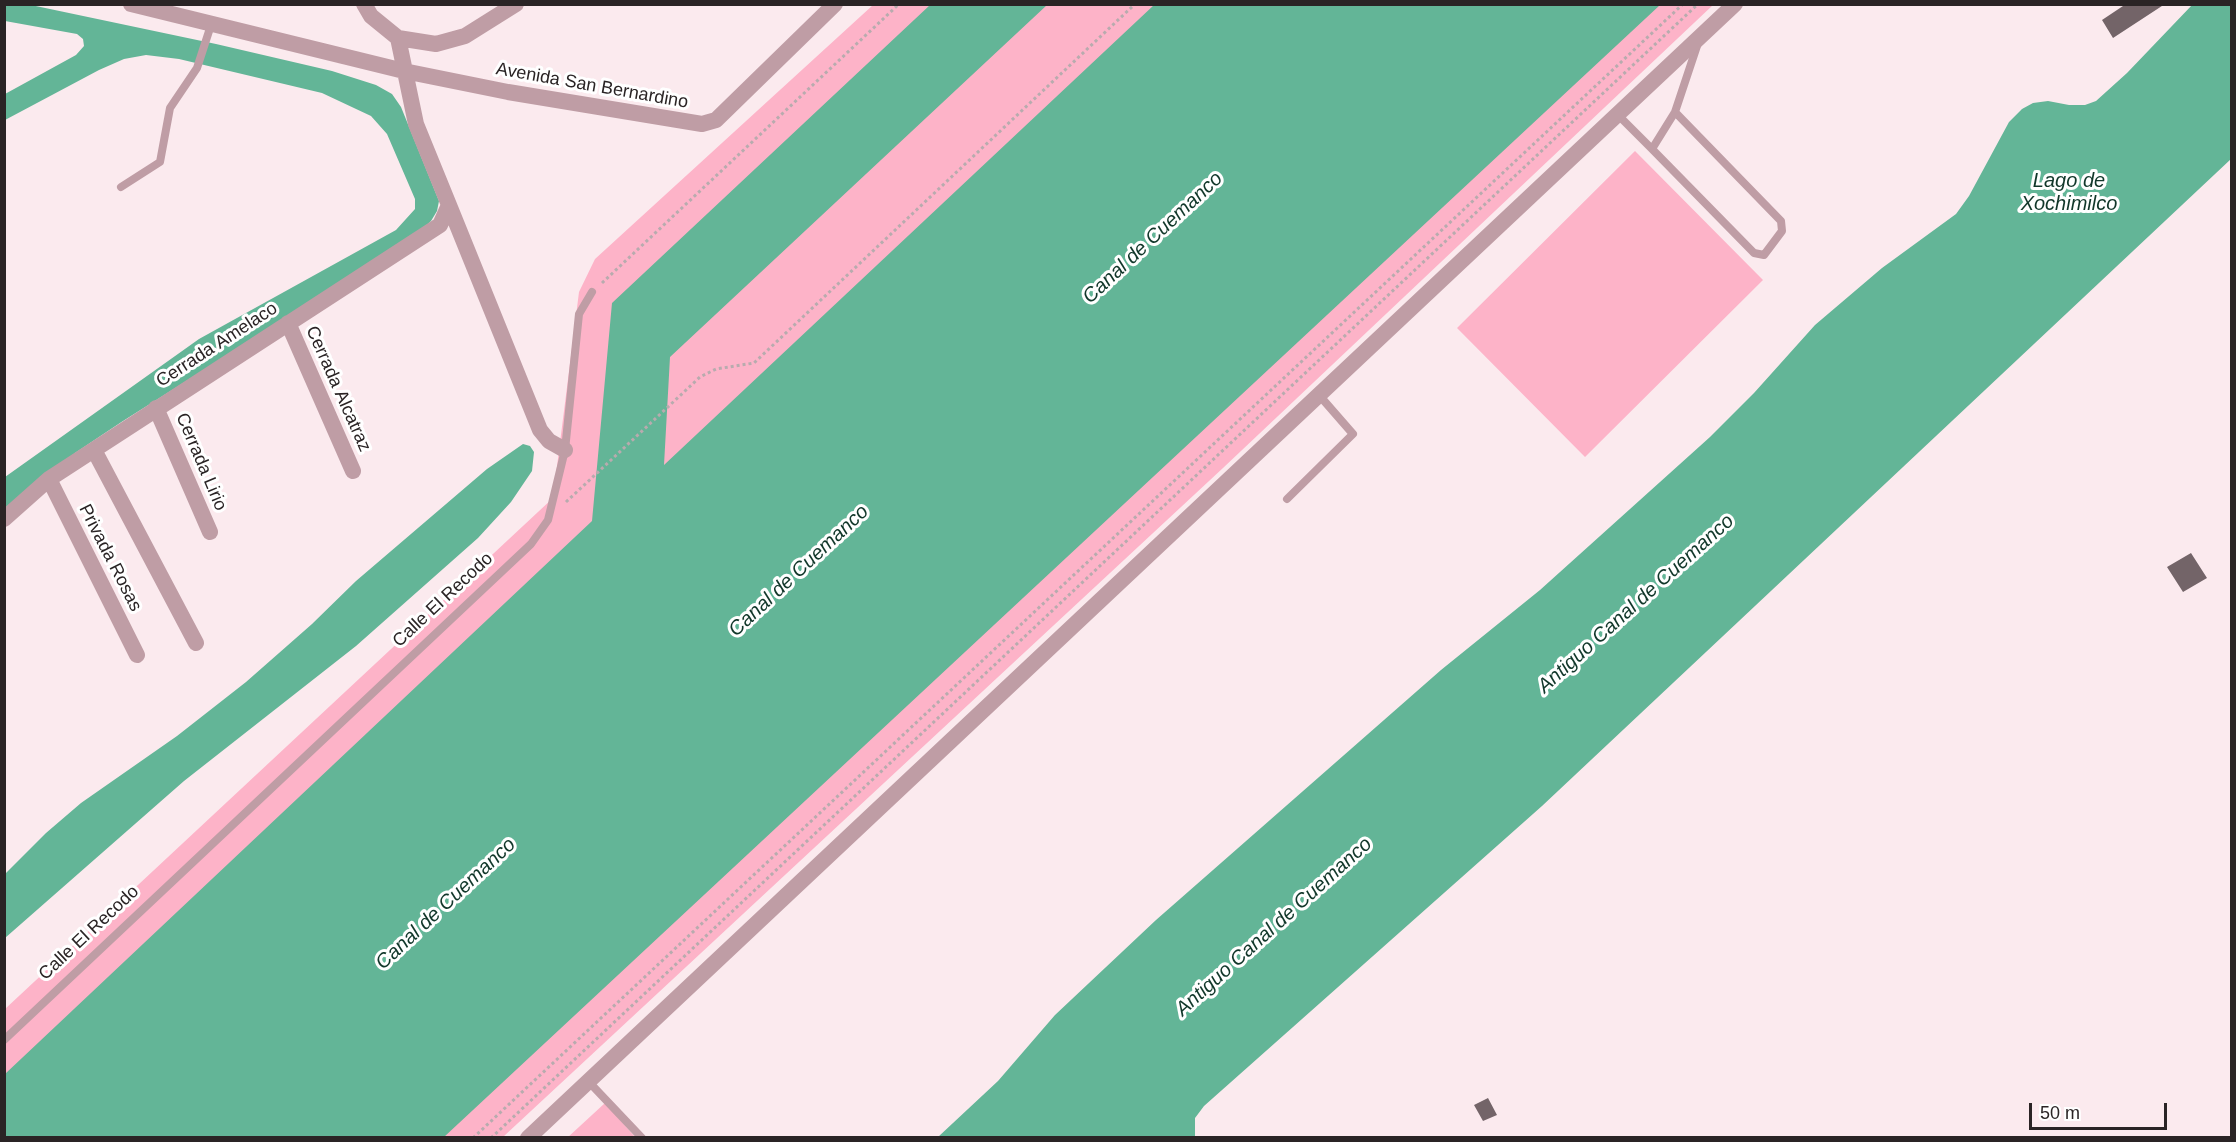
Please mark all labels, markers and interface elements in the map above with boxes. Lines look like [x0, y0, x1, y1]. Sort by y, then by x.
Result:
street label: Avenida San Bernardino [494, 58, 690, 114]
water label: Canal de Cuemanco [1078, 167, 1228, 309]
water label: Lago de Xochimilco [2021, 169, 2117, 216]
street label: Cerrada Amelaco [152, 298, 282, 392]
street label: Cerrada Alcatraz [301, 323, 375, 455]
street label: Cerrada Lirio [171, 410, 231, 514]
water label: Canal de Cuemanco [724, 500, 874, 642]
street label: Privada Rosas [74, 501, 146, 615]
water label: Antiguo Canal de Cuemanco [1533, 510, 1739, 698]
street label: Calle El Recodo [388, 548, 498, 652]
water label: Canal de Cuemanco [371, 833, 521, 975]
water label: Antiguo Canal de Cuemanco [1171, 833, 1377, 1021]
street label: Calle El Recodo [34, 881, 144, 985]
scale bar [2032, 1091, 2170, 1129]
text: 50 m [2040, 1103, 2080, 1123]

